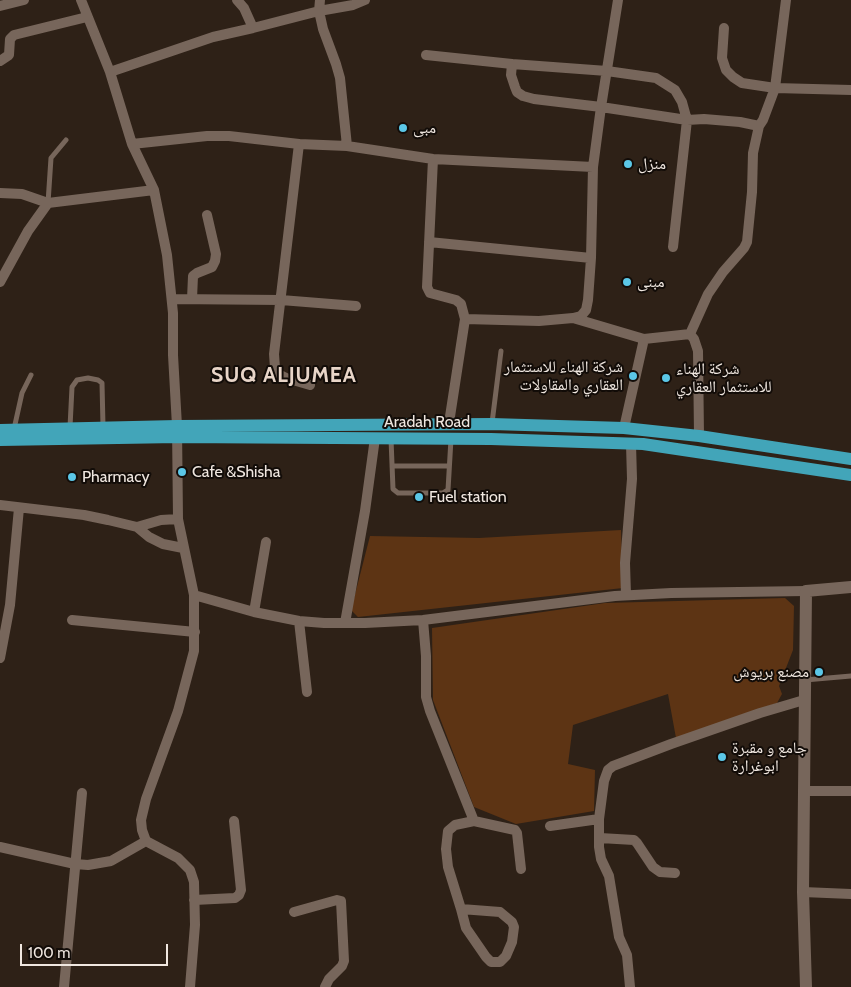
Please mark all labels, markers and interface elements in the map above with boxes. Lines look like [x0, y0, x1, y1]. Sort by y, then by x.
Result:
place label: مبى [413, 118, 436, 138]
marker: مبى [397, 122, 409, 134]
place label: منزل [638, 154, 666, 174]
marker: منزل [622, 158, 634, 170]
place label: مبنى [637, 272, 665, 292]
marker: مبنى [621, 276, 633, 288]
place label: شركة الهناء للاستثمار العقاري والمقاولات [504, 357, 623, 395]
place label: شركة الهناء للاستثمار العقاري [676, 359, 772, 397]
district label: SUQ ALJUMEA [210, 363, 358, 389]
marker: شركة الهناء للاستثمار العقاري والمقاولات [627, 370, 639, 382]
marker: شركة الهناء للاستثمار العقاري [660, 372, 672, 384]
street label: Aradah Road [384, 412, 470, 432]
place label: Cafe &Shisha [192, 462, 280, 482]
marker: Cafe &Shisha [176, 466, 188, 478]
place label: Pharmacy [82, 467, 150, 487]
marker: Pharmacy [66, 471, 78, 483]
place label: Fuel station [429, 487, 507, 507]
marker: Fuel station [413, 491, 425, 503]
place label: مصنع بريوش [733, 662, 809, 682]
marker: مصنع بريوش [813, 666, 825, 678]
place label: جامع و مقبرة ابوغرارة [732, 738, 807, 776]
marker: جامع و مقبرة ابوغرارة [716, 751, 728, 763]
scale bar [22, 934, 170, 966]
text: 100 m [28, 944, 70, 962]

